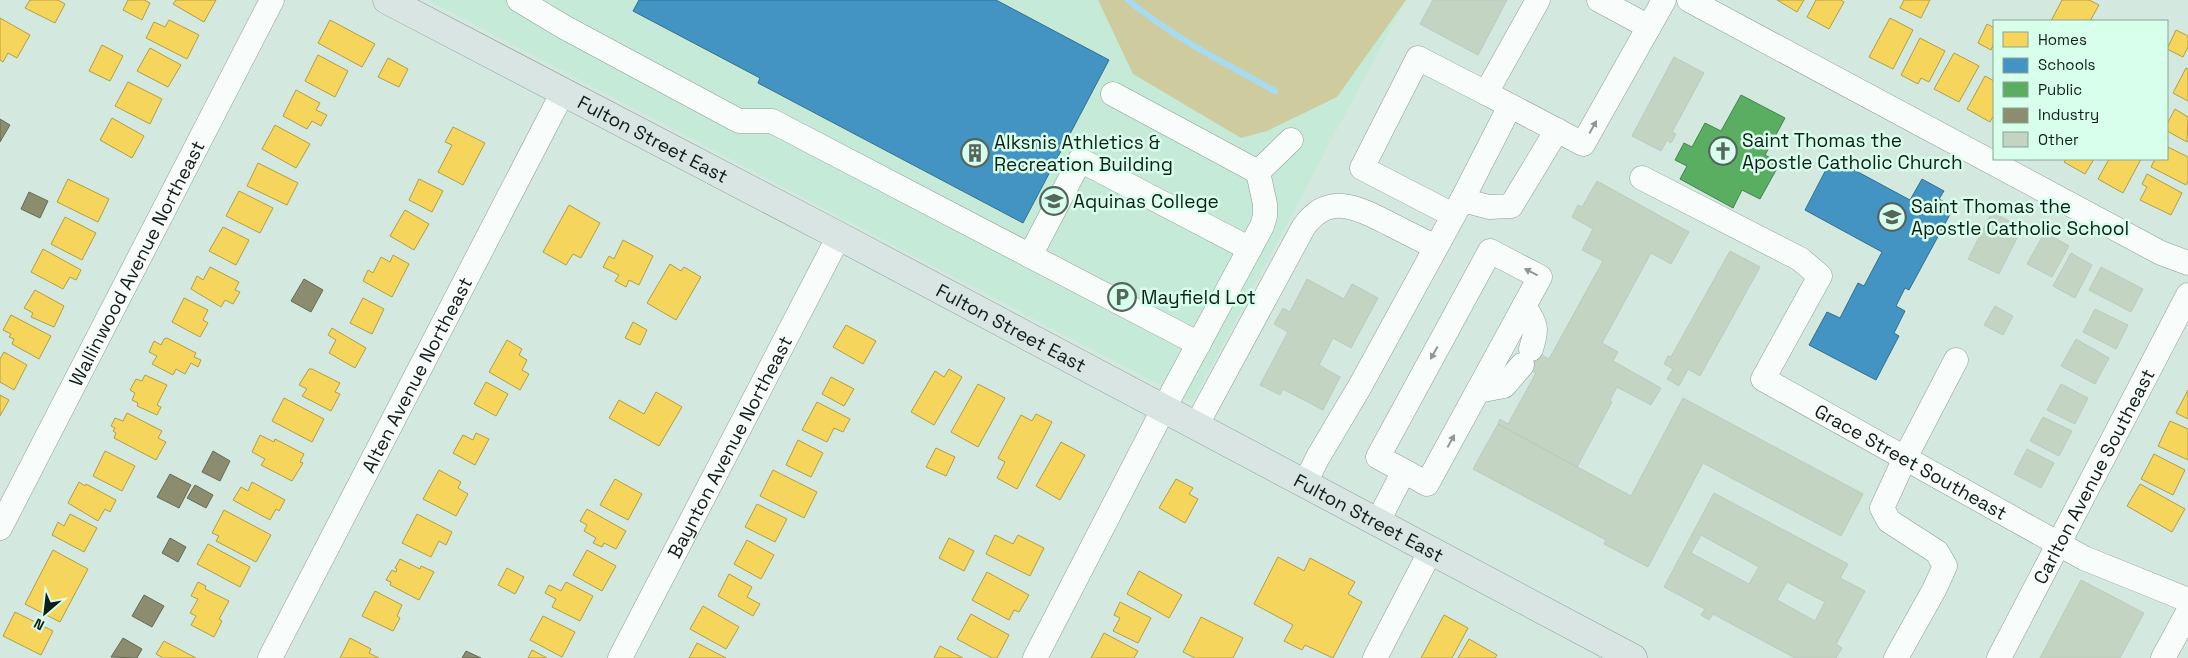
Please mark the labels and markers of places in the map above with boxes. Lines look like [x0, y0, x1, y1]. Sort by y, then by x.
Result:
place label: Saint Thomas the Apostle Catholic Church [1742, 128, 1963, 175]
place label: Alksnis Athletics & Recreation Building [994, 130, 1173, 177]
church icon: Saint Thomas the Apostle Catholic Church [1708, 136, 1738, 166]
building icon: Alksnis Athletics & Recreation Building [960, 138, 990, 168]
school or university icon: Aquinas College [1039, 186, 1069, 216]
place label: Aquinas College [1073, 189, 1219, 214]
place label: Saint Thomas the Apostle Catholic School [1911, 194, 2129, 241]
school or university icon: Saint Thomas the Apostle Catholic School [1877, 202, 1907, 232]
parking icon: Mayfield Lot [1107, 282, 1137, 312]
place label: Mayfield Lot [1141, 285, 1256, 310]

